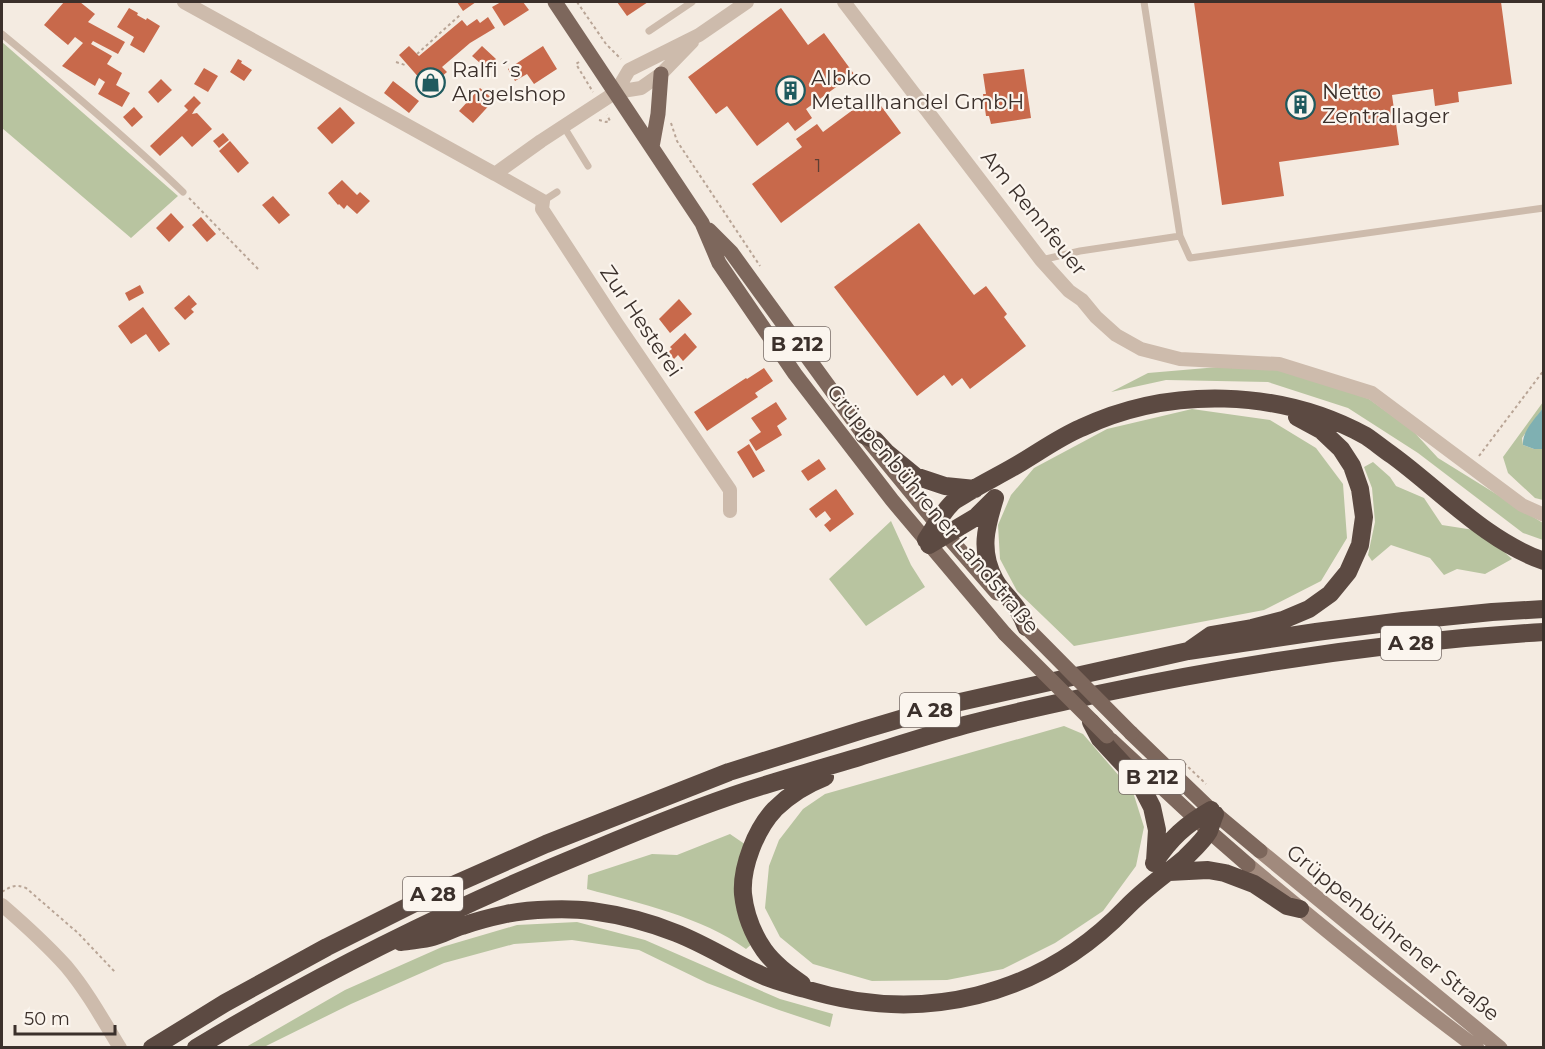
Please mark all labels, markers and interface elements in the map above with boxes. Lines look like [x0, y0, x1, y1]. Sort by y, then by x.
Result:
place label: Ralfi´s Angelshop [452, 57, 566, 106]
place label: Albko Metallhandel GmbH [811, 65, 1024, 114]
shop icon: Ralfi´s Angelshop [415, 66, 447, 98]
building icon: Albko Metallhandel GmbH [774, 74, 806, 106]
place label: Netto Zentrallager [1322, 79, 1450, 128]
building icon: Netto Zentrallager [1285, 88, 1317, 120]
street label: Am Rennfeuer [976, 145, 1093, 280]
house number: 1 [815, 155, 821, 177]
street label: Zur Hesterei [595, 260, 688, 381]
road number: B 212 [764, 327, 830, 361]
street label: Grüppenbührener Landstraße [822, 379, 1045, 638]
road number: A 28 [1381, 626, 1441, 660]
road number: A 28 [900, 693, 960, 727]
road number: B 212 [1119, 760, 1185, 794]
street label: Grüppenbührener Straße [1282, 839, 1505, 1026]
road number: A 28 [403, 877, 463, 911]
scale bar [15, 998, 116, 1036]
text: 50 m [24, 1008, 70, 1030]

